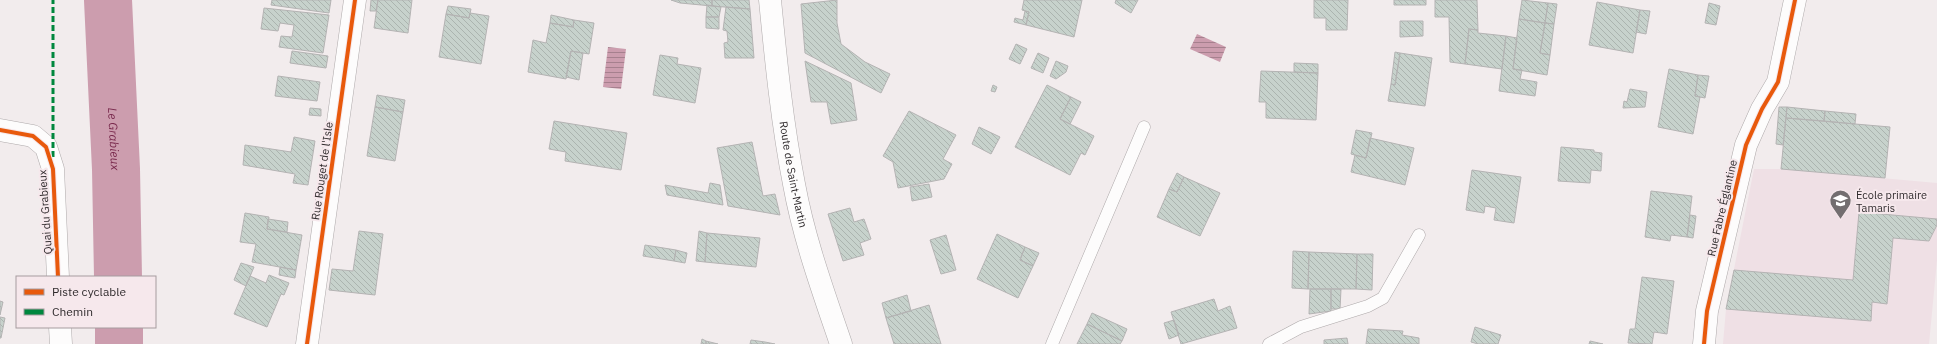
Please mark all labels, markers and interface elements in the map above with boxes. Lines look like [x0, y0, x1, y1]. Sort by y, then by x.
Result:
water label: Le Grabieux [106, 107, 124, 172]
street label: Route de Saint-Martin [777, 120, 810, 229]
street label: Rue Rouget de l'Isle [308, 121, 336, 221]
street label: Rue Fabre Églantine [1704, 158, 1740, 258]
street label: Quai du Grabieux [35, 169, 55, 255]
school or university icon: École primaire Tamaris [1827, 188, 1853, 221]
place label: École primaire Tamaris [1856, 188, 1927, 215]
legend [16, 276, 156, 328]
text: Piste cyclable [52, 284, 127, 299]
text: Chemin [52, 304, 93, 319]

